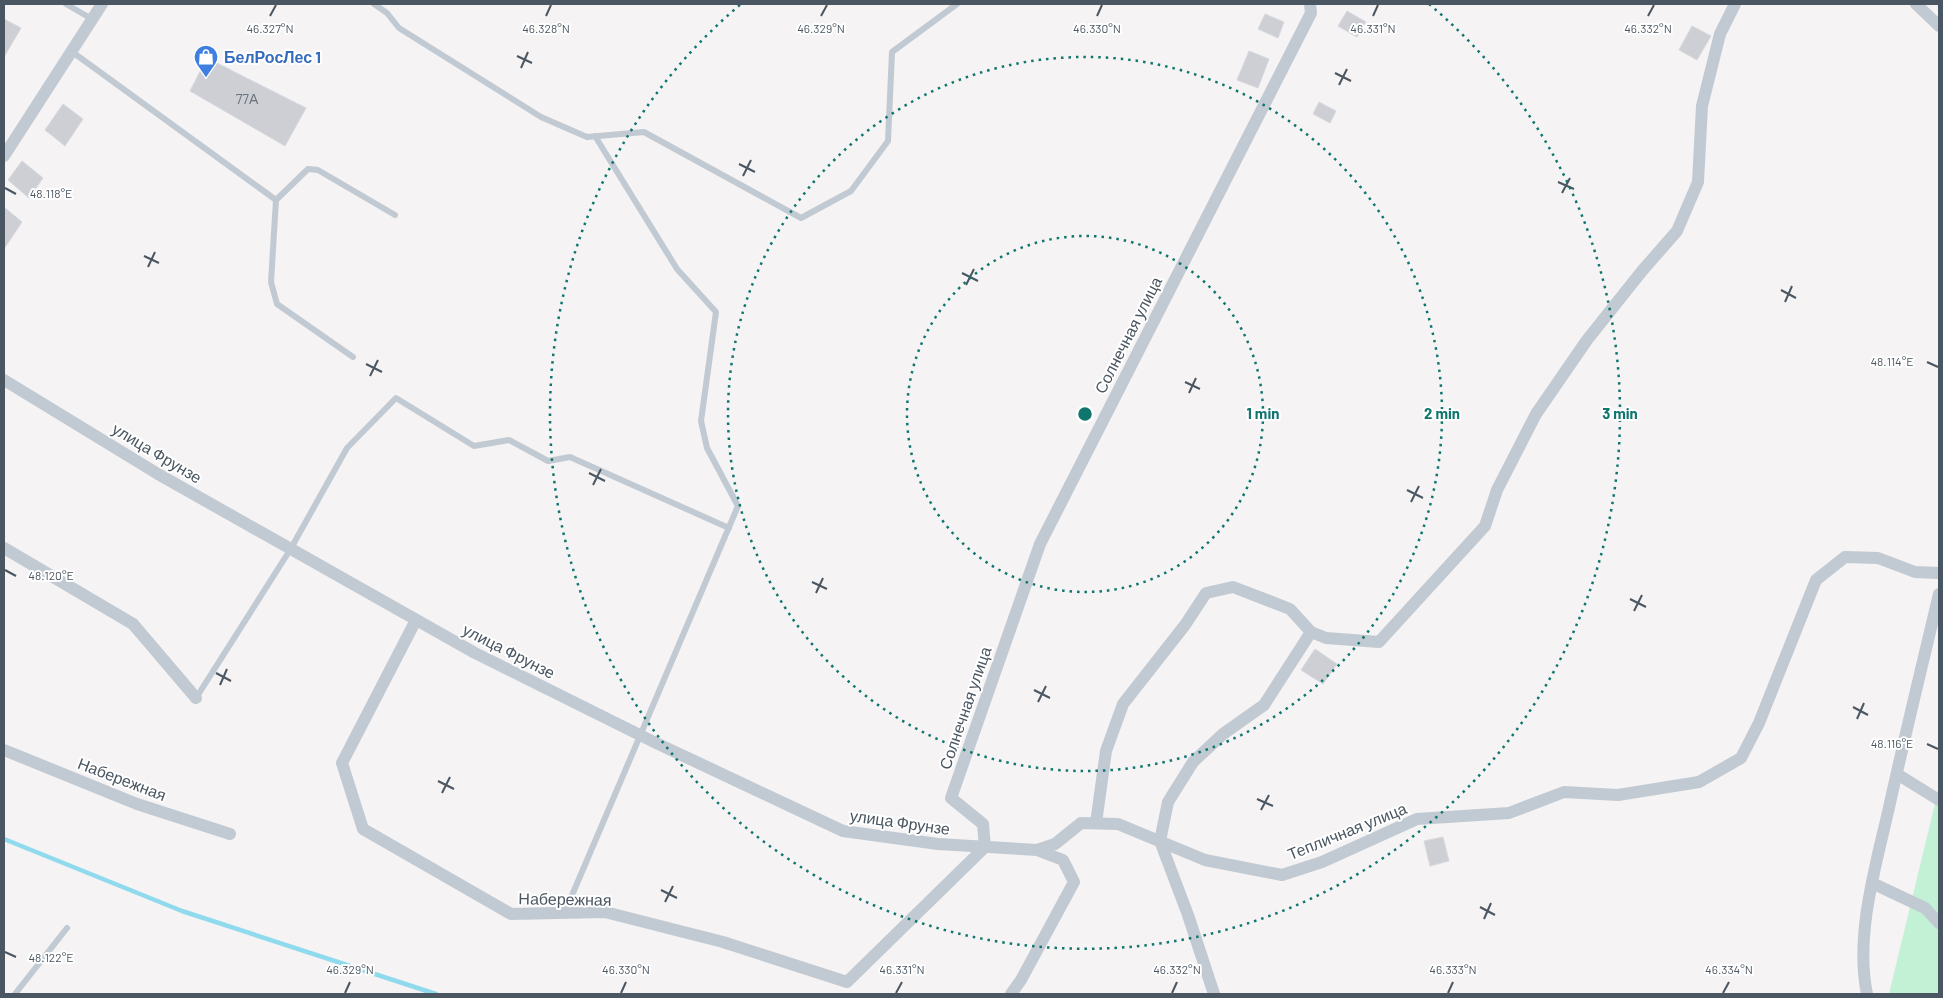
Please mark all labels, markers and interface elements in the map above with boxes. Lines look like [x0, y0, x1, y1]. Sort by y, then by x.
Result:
text: 46.327°N [246, 21, 294, 35]
text: 46.328°N [522, 21, 570, 35]
text: 46.329°N [797, 21, 845, 35]
text: 46.330°N [1073, 21, 1121, 35]
text: 46.331°N [1350, 21, 1396, 35]
text: 46.332°N [1624, 21, 1672, 35]
shop icon: БелРосЛес 1 [193, 44, 219, 78]
place label: БелРосЛес 1 [224, 47, 321, 66]
house number: 77А [236, 90, 259, 107]
text: 48.118°E [30, 186, 72, 200]
street label: Солнечная улица [1090, 273, 1165, 396]
text: 48.114°E [1870, 354, 1914, 368]
text: 1 min [1247, 404, 1279, 422]
text: 2 min [1424, 404, 1460, 422]
text: 3 min [1602, 404, 1638, 422]
centre of rings [1076, 405, 1094, 423]
street label: улица Фрунзе [109, 418, 206, 487]
text: 48.120°E [28, 568, 74, 582]
street label: улица Фрунзе [460, 619, 559, 682]
street label: Солнечная улица [935, 644, 994, 772]
text: 48.116°E [1871, 736, 1913, 750]
street label: Набережная [75, 753, 169, 804]
street label: Тепличная улица [1285, 798, 1409, 863]
street label: улица Фрунзе [849, 805, 951, 838]
street label: Набережная [518, 888, 612, 909]
text: 48.122°E [28, 950, 74, 964]
text: 46.329°N [326, 962, 374, 976]
text: 46.330°N [602, 962, 650, 976]
text: 46.331°N [879, 962, 925, 976]
text: 46.332°N [1153, 962, 1201, 976]
text: 46.333°N [1429, 962, 1477, 976]
text: 46.334°N [1705, 962, 1753, 976]

